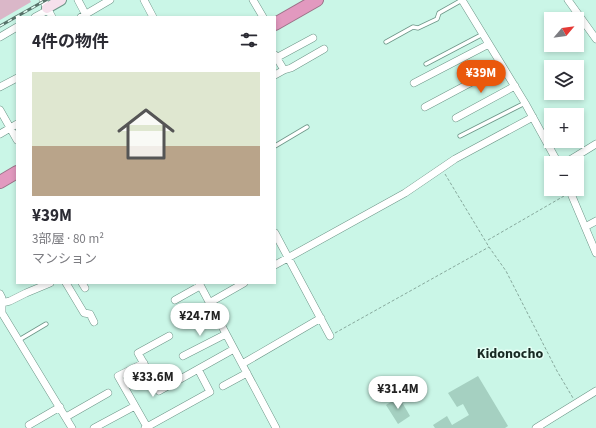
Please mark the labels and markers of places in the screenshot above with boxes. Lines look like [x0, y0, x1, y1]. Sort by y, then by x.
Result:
pin: ¥39M [457, 60, 505, 94]
pin: ¥24.7M [167, 303, 233, 337]
pin: ¥33.6M [120, 364, 186, 398]
pin: ¥31.4M [365, 376, 431, 410]

